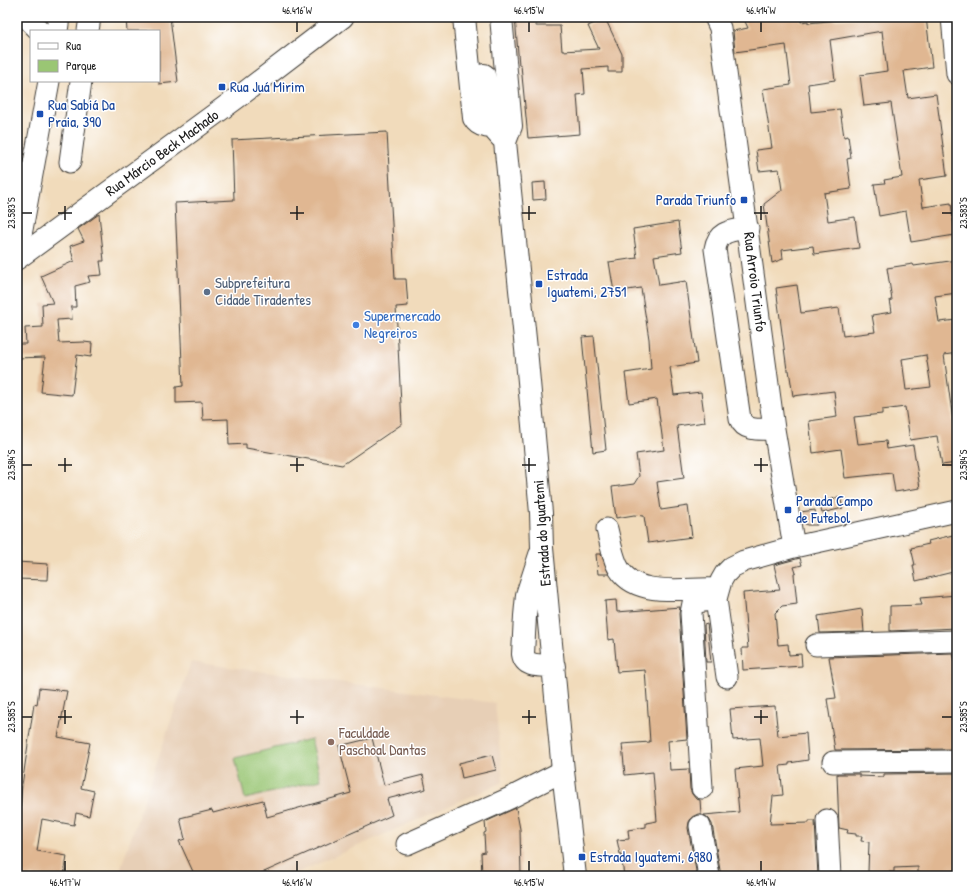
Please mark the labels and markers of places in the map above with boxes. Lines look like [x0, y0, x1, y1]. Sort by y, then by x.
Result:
place label: Rua Juá Mirim [230, 76, 305, 97]
marker: Rua Juá Mirim [217, 82, 227, 92]
place label: Rua Sabiá Da Praia, 390 [48, 94, 115, 132]
marker: Rua Sabiá Da Praia, 390 [35, 109, 45, 119]
place label: Parada Triunfo [656, 189, 736, 210]
marker: Parada Triunfo [739, 195, 749, 205]
place label: Estrada Iguatemi, 2751 [547, 264, 627, 302]
place label: Subprefeitura Cidade Tiradentes [215, 272, 311, 310]
marker: Estrada Iguatemi, 2751 [534, 279, 544, 289]
marker: Subprefeitura Cidade Tiradentes [202, 287, 212, 297]
place label: Supermercado Negreiros [364, 305, 441, 343]
marker: Supermercado Negreiros [351, 320, 361, 330]
place label: Parada Campo de Futebol [796, 490, 873, 528]
marker: Parada Campo de Futebol [783, 505, 793, 515]
place label: Faculdade Paschoal Dantas [338, 722, 426, 760]
marker: Faculdade Paschoal Dantas [326, 737, 336, 747]
place label: Estrada Iguatemi, 6980 [590, 846, 713, 867]
marker: Estrada Iguatemi, 6980 [577, 852, 587, 862]

